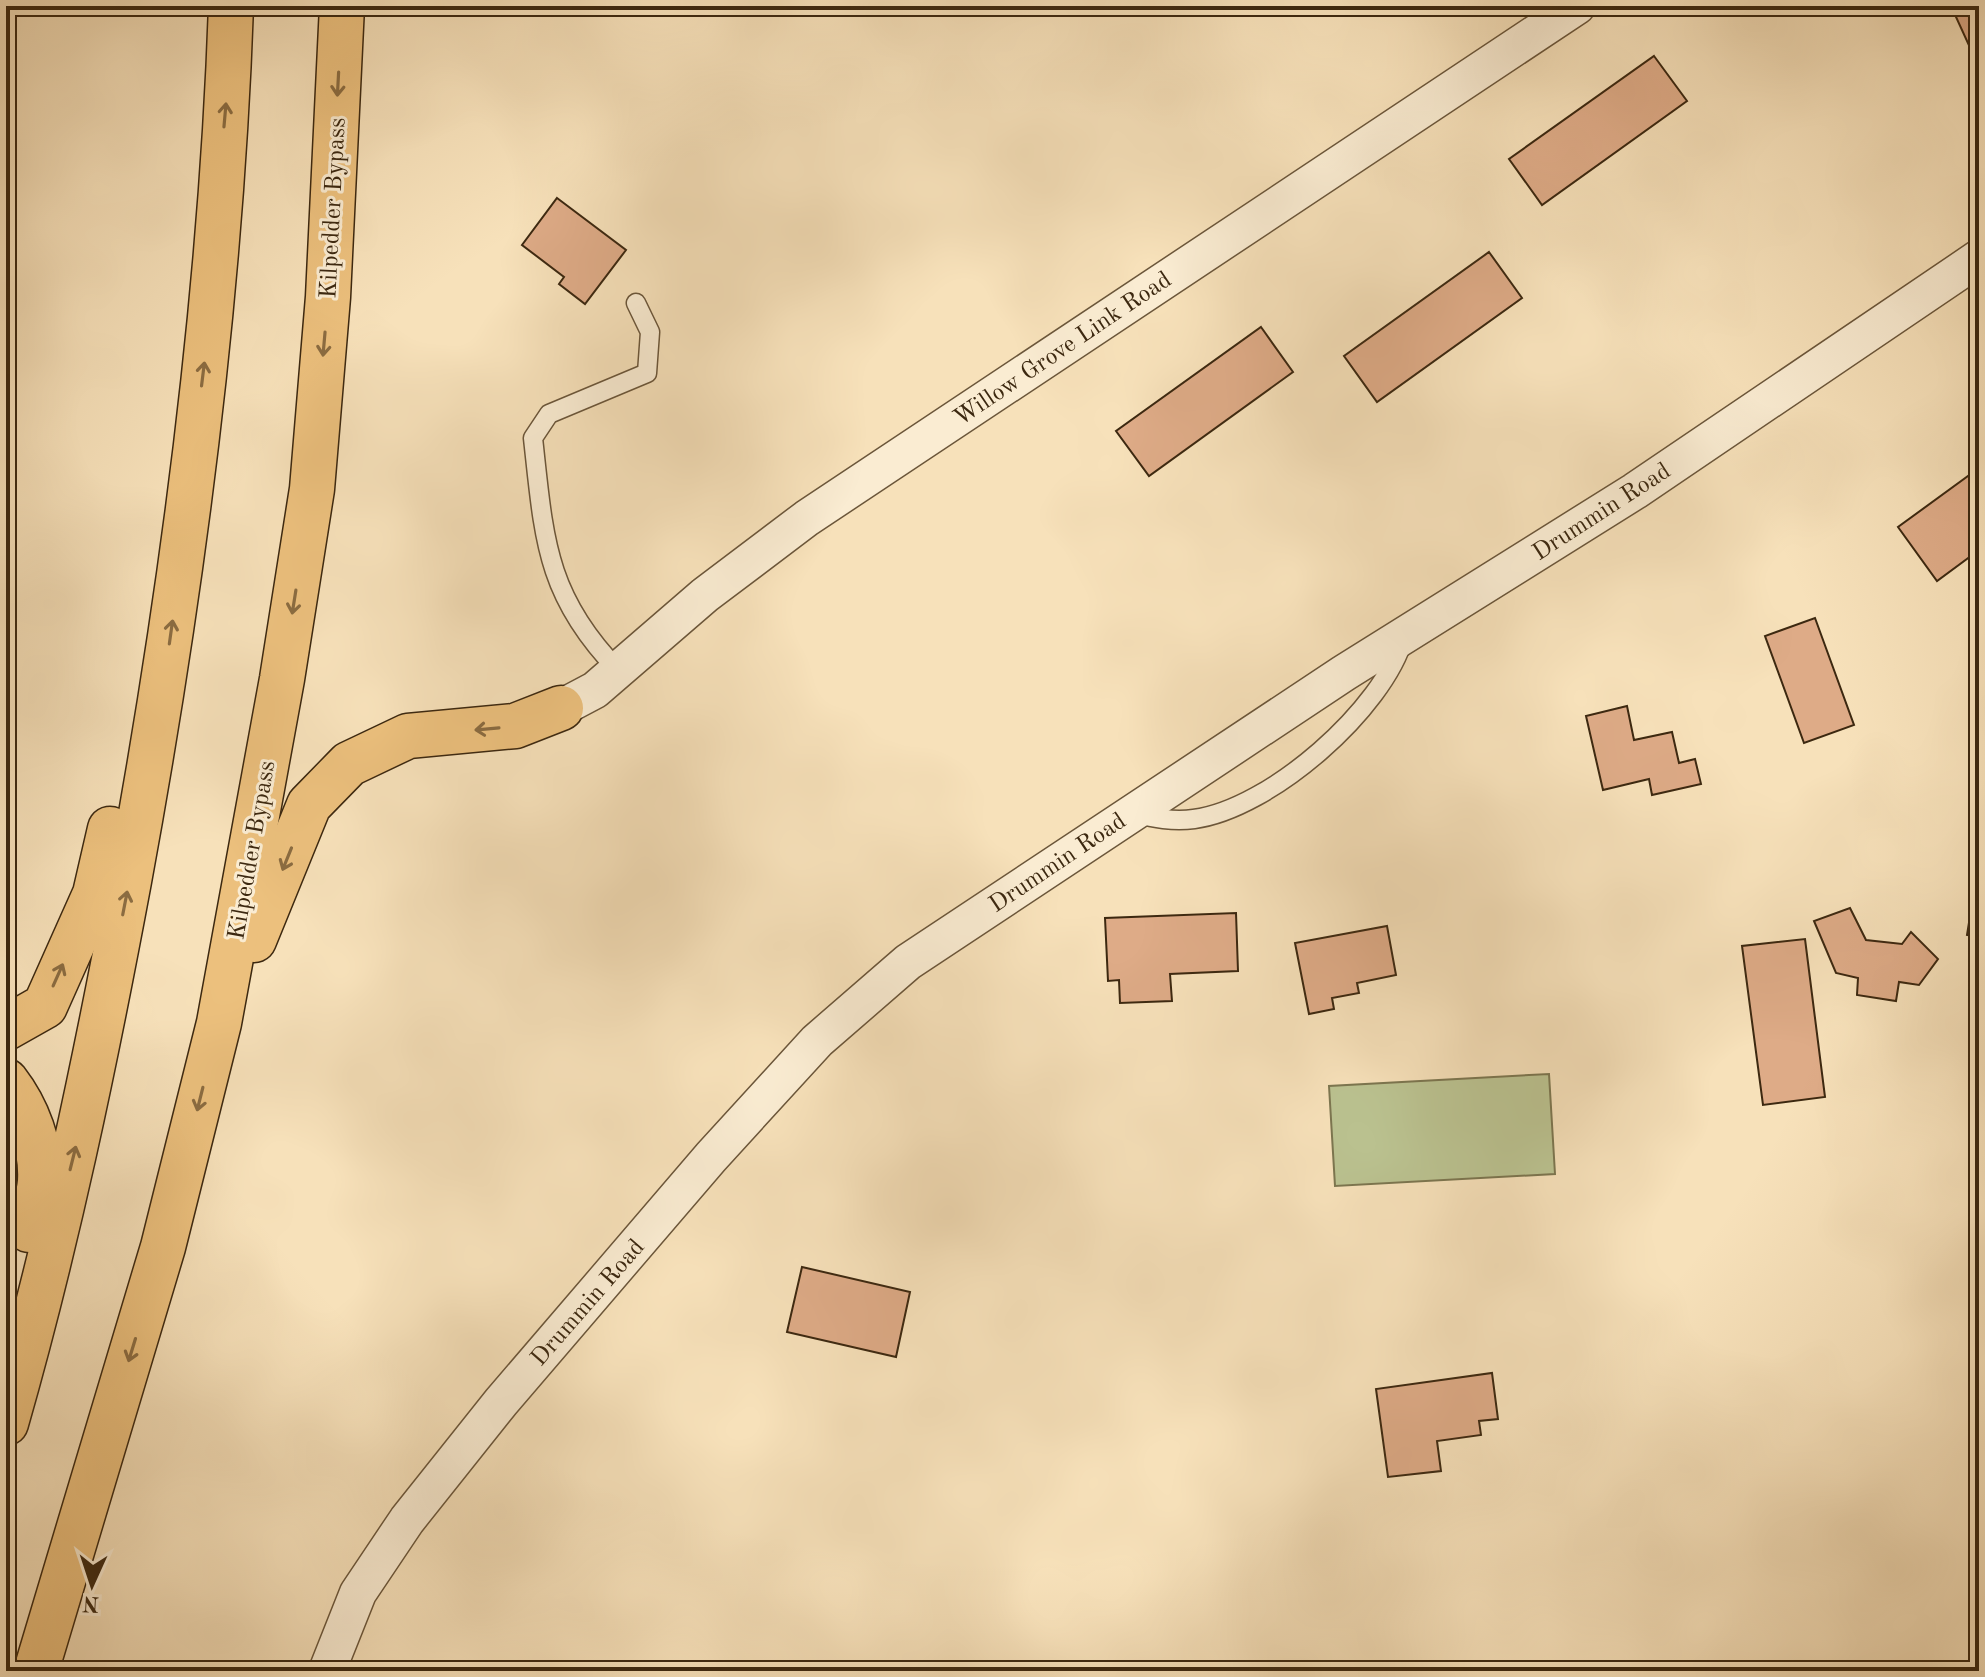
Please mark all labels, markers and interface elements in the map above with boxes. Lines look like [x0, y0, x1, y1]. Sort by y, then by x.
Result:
one-way arrow [331, 70, 346, 97]
one-way arrow [218, 102, 233, 129]
street label: Kilpedder Bypass [317, 117, 351, 299]
street label: Willow Grove Link Road [950, 268, 1176, 431]
one-way arrow [316, 330, 331, 356]
one-way arrow [196, 361, 211, 388]
street label: Drummin Road [1529, 459, 1675, 566]
one-way arrow [286, 588, 301, 614]
one-way arrow [164, 620, 179, 645]
one-way arrow [474, 721, 501, 736]
street label: Kilpedder Bypass [225, 759, 281, 942]
street label: Drummin Road [985, 809, 1131, 918]
one-way arrow [279, 846, 293, 871]
one-way arrow [118, 891, 133, 916]
one-way arrow [52, 963, 67, 988]
one-way arrow [192, 1085, 207, 1111]
one-way arrow [67, 1146, 82, 1171]
street label: Drummin Road [527, 1235, 650, 1371]
one-way arrow [124, 1336, 139, 1362]
north arrow [52, 1545, 132, 1625]
text: N [82, 1592, 100, 1614]

